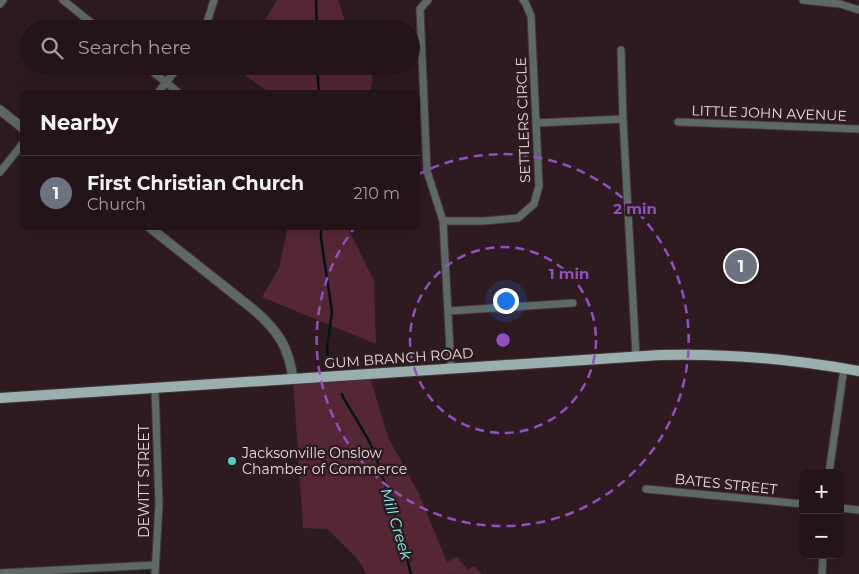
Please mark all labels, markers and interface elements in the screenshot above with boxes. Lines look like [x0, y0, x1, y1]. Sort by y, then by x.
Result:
search box [20, 20, 420, 75]
icon: search [38, 34, 66, 62]
text: Search here [78, 36, 191, 59]
street label: SETTLERS CIRCLE [512, 57, 534, 183]
street label: LITTLE JOHN AVENUE [691, 101, 847, 125]
text: Nearby [40, 110, 119, 135]
text: First Christian Church [87, 172, 304, 195]
text: 1 [53, 184, 59, 203]
text: 210 m [353, 184, 400, 203]
text: Church [87, 195, 146, 214]
text: 2 min [613, 199, 657, 218]
pin: 1 [725, 247, 757, 285]
text: 1 min [549, 264, 589, 283]
your location [493, 288, 519, 314]
centre of rings [494, 331, 512, 349]
street label: GUM BRANCH ROAD [324, 344, 474, 372]
street label: DEWITT STREET [135, 424, 153, 538]
place label: Jacksonville Onslow Chamber of Commerce [241, 444, 407, 478]
marker: Jacksonville Onslow Chamber of Commerce [226, 455, 238, 467]
map controls [799, 469, 844, 559]
button: + [799, 469, 844, 514]
street label: BATES STREET [674, 470, 778, 498]
water label: Mill Creek [377, 486, 417, 563]
button: − [799, 514, 844, 559]

